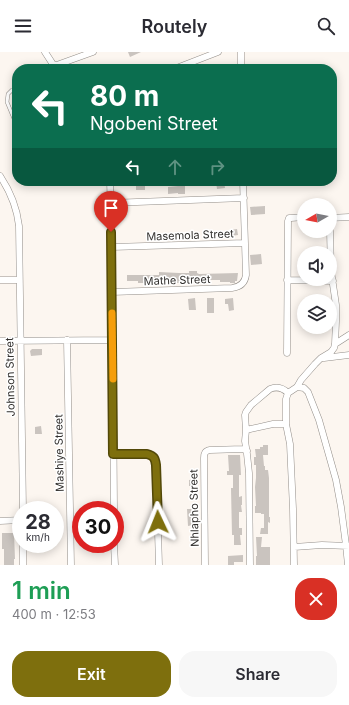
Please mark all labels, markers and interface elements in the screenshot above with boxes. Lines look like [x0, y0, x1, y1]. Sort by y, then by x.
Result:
icon: menu [12, 15, 34, 37]
icon: search [315, 15, 337, 37]
text: Routely [142, 16, 207, 37]
text: 80 m [90, 79, 159, 113]
icon: left [24, 80, 76, 132]
text: Ngobeni Street [90, 113, 218, 134]
icon: left [122, 156, 144, 178]
icon: ahead [164, 156, 186, 178]
icon: right [206, 156, 228, 178]
pin [94, 191, 128, 232]
icon: arrive [100, 197, 122, 219]
north arrow [297, 198, 337, 238]
map controls [297, 198, 337, 334]
street label: Masemola Street [146, 226, 234, 244]
button: sound [297, 246, 337, 286]
street label: Mathe Street [143, 272, 211, 288]
button: layers [297, 294, 337, 334]
street label: Johnson Street [2, 337, 18, 417]
street label: Mashiye Street [51, 414, 67, 492]
street label: Nhlapho Street [186, 469, 202, 547]
speed limit sign: 30 [72, 501, 124, 553]
position arrow [137, 501, 179, 543]
text: 28 [25, 510, 51, 534]
text: km/h [26, 531, 50, 543]
text: 1 min [12, 576, 71, 605]
button: close [295, 578, 337, 620]
text: 400 m · 12:53 [12, 606, 96, 622]
button: Exit [12, 651, 171, 697]
button: Share [179, 651, 337, 697]

